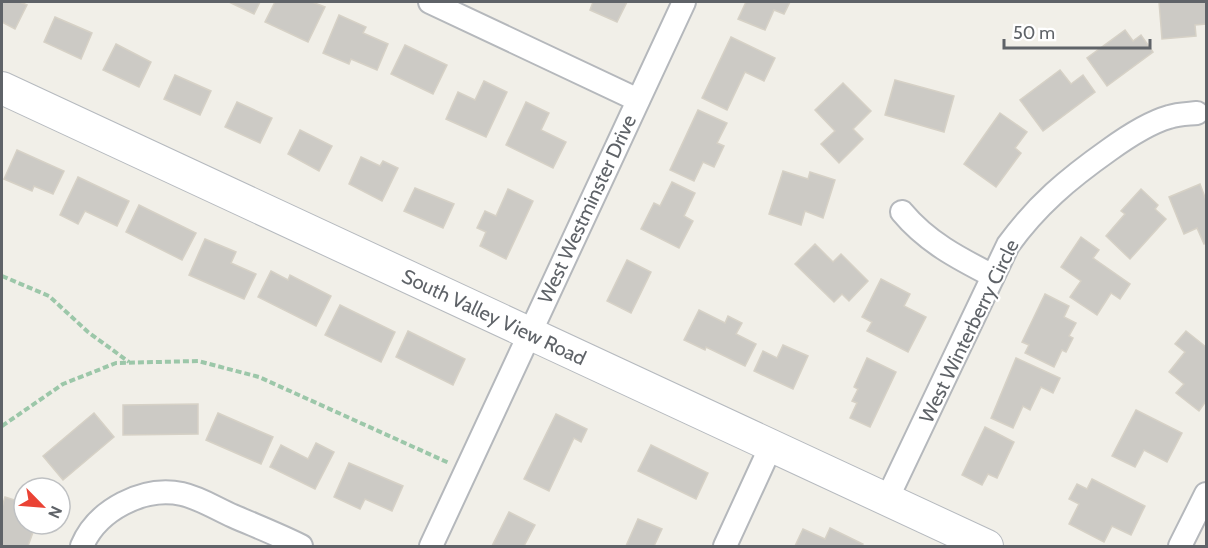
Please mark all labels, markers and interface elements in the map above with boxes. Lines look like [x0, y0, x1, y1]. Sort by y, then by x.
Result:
scale bar [1004, 12, 1150, 50]
text: 50 m [1013, 22, 1055, 44]
street label: West Westminster Drive [533, 111, 641, 307]
street label: West Winterberry Circle [914, 235, 1024, 427]
street label: South Valley View Road [398, 264, 590, 370]
north arrow [12, 476, 72, 536]
text: N [44, 503, 66, 521]

